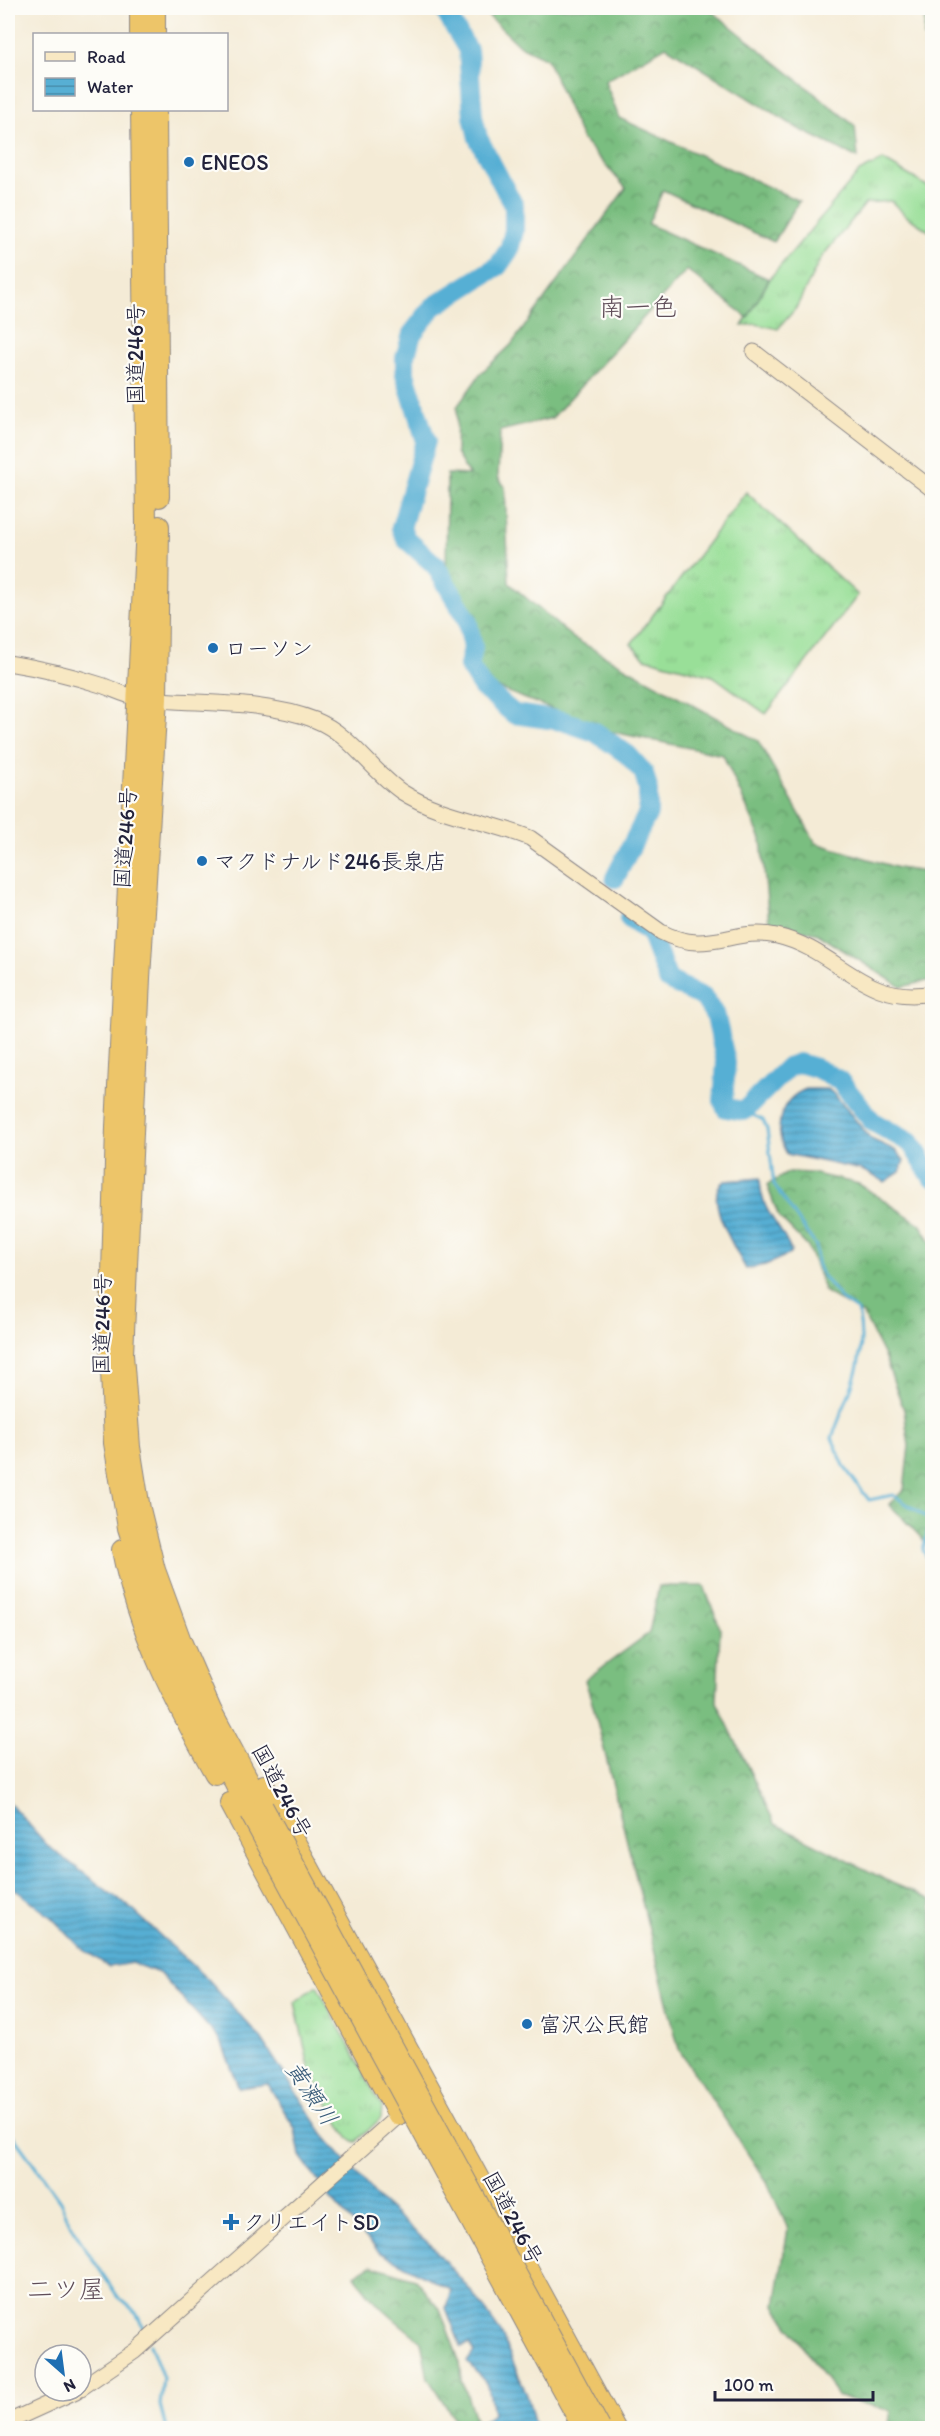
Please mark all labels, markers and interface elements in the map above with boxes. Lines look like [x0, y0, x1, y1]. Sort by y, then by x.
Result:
legend [33, 33, 228, 111]
text: Road [87, 46, 126, 68]
text: Water [87, 76, 133, 98]
place label: ENEOS [201, 149, 269, 176]
marker: ENEOS [182, 155, 196, 169]
district label: 南一色 [599, 291, 677, 323]
street label: 国道246号 [122, 303, 149, 405]
place label: ローソン [225, 635, 313, 662]
marker: ローソン [206, 641, 220, 655]
street label: 国道246号 [108, 786, 142, 890]
place label: マクドナルド246長泉店 [214, 848, 447, 875]
marker: マクドナルド246長泉店 [195, 854, 209, 868]
street label: 国道246号 [88, 1273, 116, 1375]
street label: 国道246号 [246, 1739, 318, 1843]
place label: 富沢公民館 [539, 2011, 649, 2038]
marker: 富沢公民館 [520, 2017, 534, 2031]
water label: 黄瀬川 [280, 2055, 344, 2131]
street label: 国道246号 [477, 2166, 549, 2270]
place label: クリエイトSD [243, 2209, 379, 2236]
marker: クリエイトSD [224, 2215, 238, 2229]
district label: 二ツ屋 [27, 2273, 105, 2305]
north arrow [33, 2343, 93, 2403]
scale bar [715, 2364, 872, 2402]
text: 100 m [724, 2374, 774, 2396]
text: N [61, 2375, 79, 2397]

